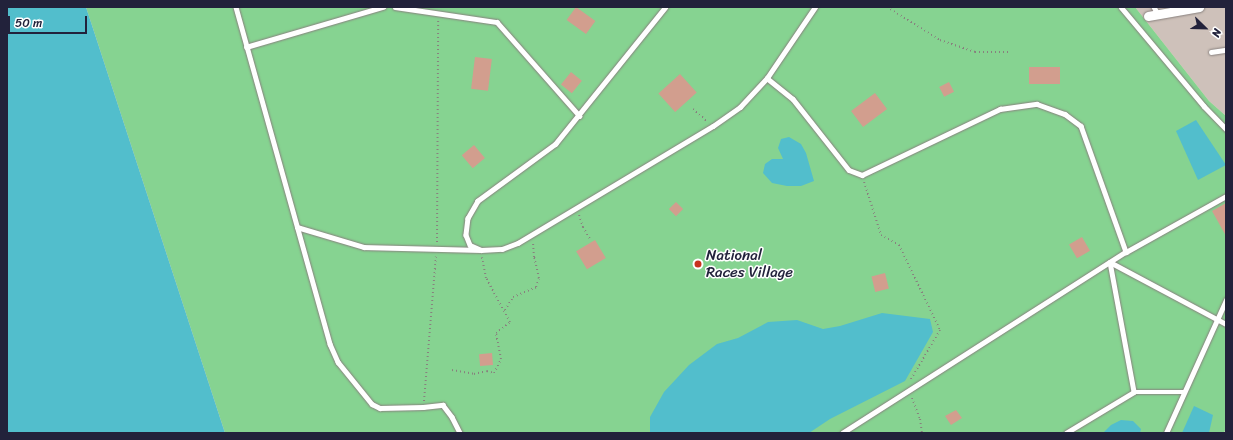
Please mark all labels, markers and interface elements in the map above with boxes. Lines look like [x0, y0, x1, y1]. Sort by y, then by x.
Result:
scale bar [10, 8, 89, 34]
north arrow [1185, 8, 1225, 48]
text: 50 m [15, 12, 42, 34]
text: N [1206, 26, 1227, 40]
place label: National Races Village [706, 246, 793, 281]
marker: National Races Village [693, 259, 703, 269]

